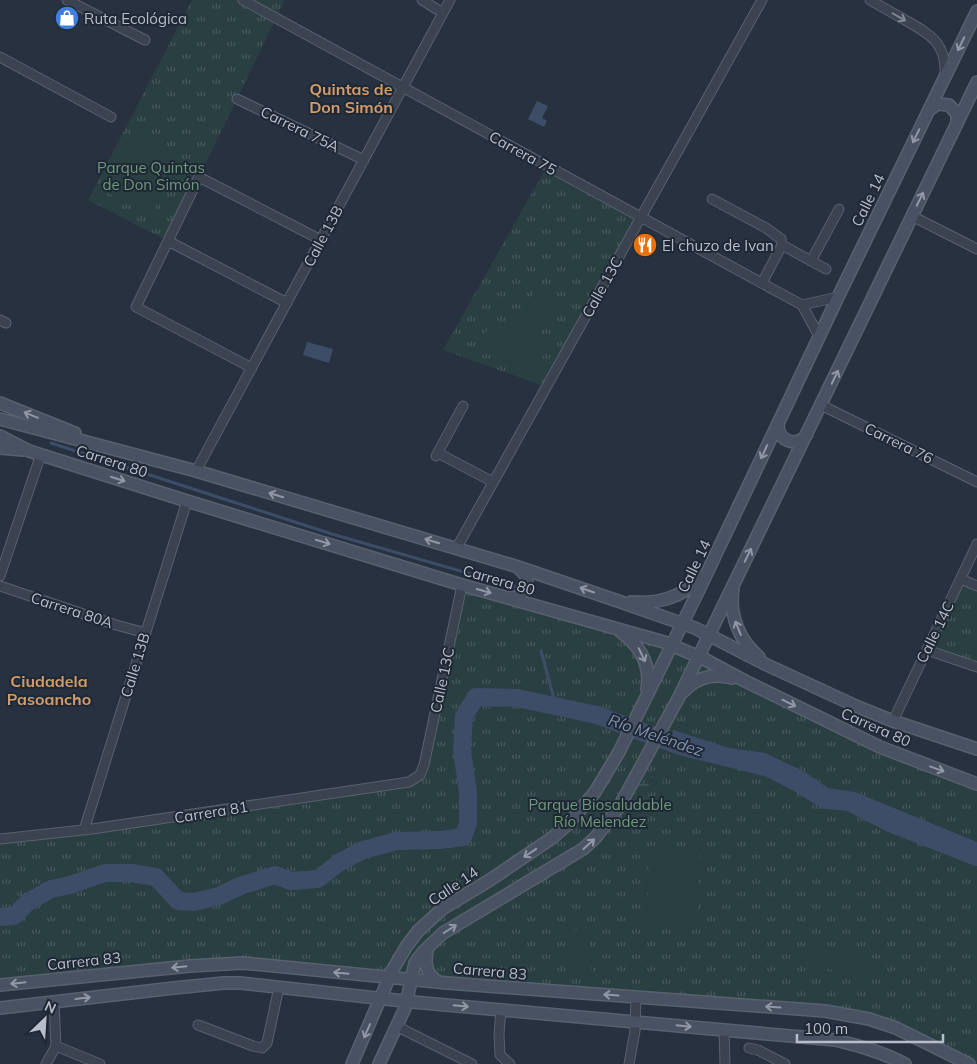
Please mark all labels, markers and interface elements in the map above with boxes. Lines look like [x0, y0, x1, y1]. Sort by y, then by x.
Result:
shop icon: Ruta Ecológica [54, 5, 80, 31]
place label: Ruta Ecológica [84, 9, 187, 28]
one-way arrow [892, 12, 906, 22]
one-way arrow [956, 36, 966, 51]
district label: Quintas de Don Simón [309, 79, 393, 117]
street label: Carrera 75A [258, 102, 342, 156]
street label: Carrera 75 [486, 127, 560, 179]
one-way arrow [911, 128, 920, 143]
park label: Parque Quintas de Don Simón [97, 158, 205, 194]
street label: Calle 14 [847, 171, 889, 229]
one-way arrow [916, 192, 925, 207]
street label: Calle 13B [299, 202, 347, 270]
restaurant icon: El chuzo de Ivan [632, 232, 658, 258]
place label: El chuzo de Ivan [662, 236, 774, 255]
street label: Calle 13C [578, 253, 626, 321]
one-way arrow [831, 370, 840, 385]
one-way arrow [24, 410, 40, 419]
street label: Carrera 76 [861, 418, 937, 468]
street label: Carrera 80 [74, 440, 150, 482]
one-way arrow [759, 444, 769, 459]
one-way arrow [109, 475, 125, 484]
one-way arrow [269, 490, 285, 500]
one-way arrow [424, 536, 440, 546]
street label: Calle 14 [673, 537, 715, 595]
one-way arrow [315, 538, 331, 548]
one-way arrow [744, 548, 753, 563]
street label: Carrera 80 [461, 561, 537, 599]
one-way arrow [580, 585, 595, 594]
one-way arrow [476, 587, 492, 596]
street label: Carrera 80A [29, 588, 115, 632]
street label: Calle 14C [912, 598, 958, 666]
one-way arrow [732, 621, 742, 636]
street label: Calle 13B [116, 630, 154, 700]
street label: Calle 13C [426, 646, 458, 714]
one-way arrow [637, 648, 647, 663]
district label: Ciudadela Pasoancho [7, 671, 91, 709]
one-way arrow [781, 698, 796, 708]
street label: Carrera 80 [838, 703, 914, 751]
water label: Río Meléndez [606, 709, 707, 761]
one-way arrow [929, 765, 944, 774]
park label: Parque Biosaludable Río Melendez [528, 795, 672, 831]
street label: Carrera 81 [173, 797, 249, 827]
one-way arrow [582, 838, 595, 850]
one-way arrow [524, 848, 538, 858]
street label: Calle 14 [424, 862, 482, 910]
one-way arrow [443, 923, 457, 933]
street label: Carrera 83 [46, 948, 122, 974]
street label: Carrera 83 [452, 958, 528, 984]
one-way arrow [172, 962, 188, 972]
one-way arrow [333, 968, 349, 978]
one-way arrow [10, 978, 26, 988]
one-way arrow [603, 991, 619, 1000]
one-way arrow [75, 993, 91, 1003]
north arrow [20, 994, 70, 1044]
text: N [42, 997, 59, 1018]
one-way arrow [453, 1001, 469, 1011]
one-way arrow [765, 1003, 781, 1012]
scale bar [797, 1012, 943, 1044]
text: 100 m [804, 1019, 848, 1038]
one-way arrow [675, 1021, 691, 1031]
one-way arrow [362, 1023, 372, 1038]

